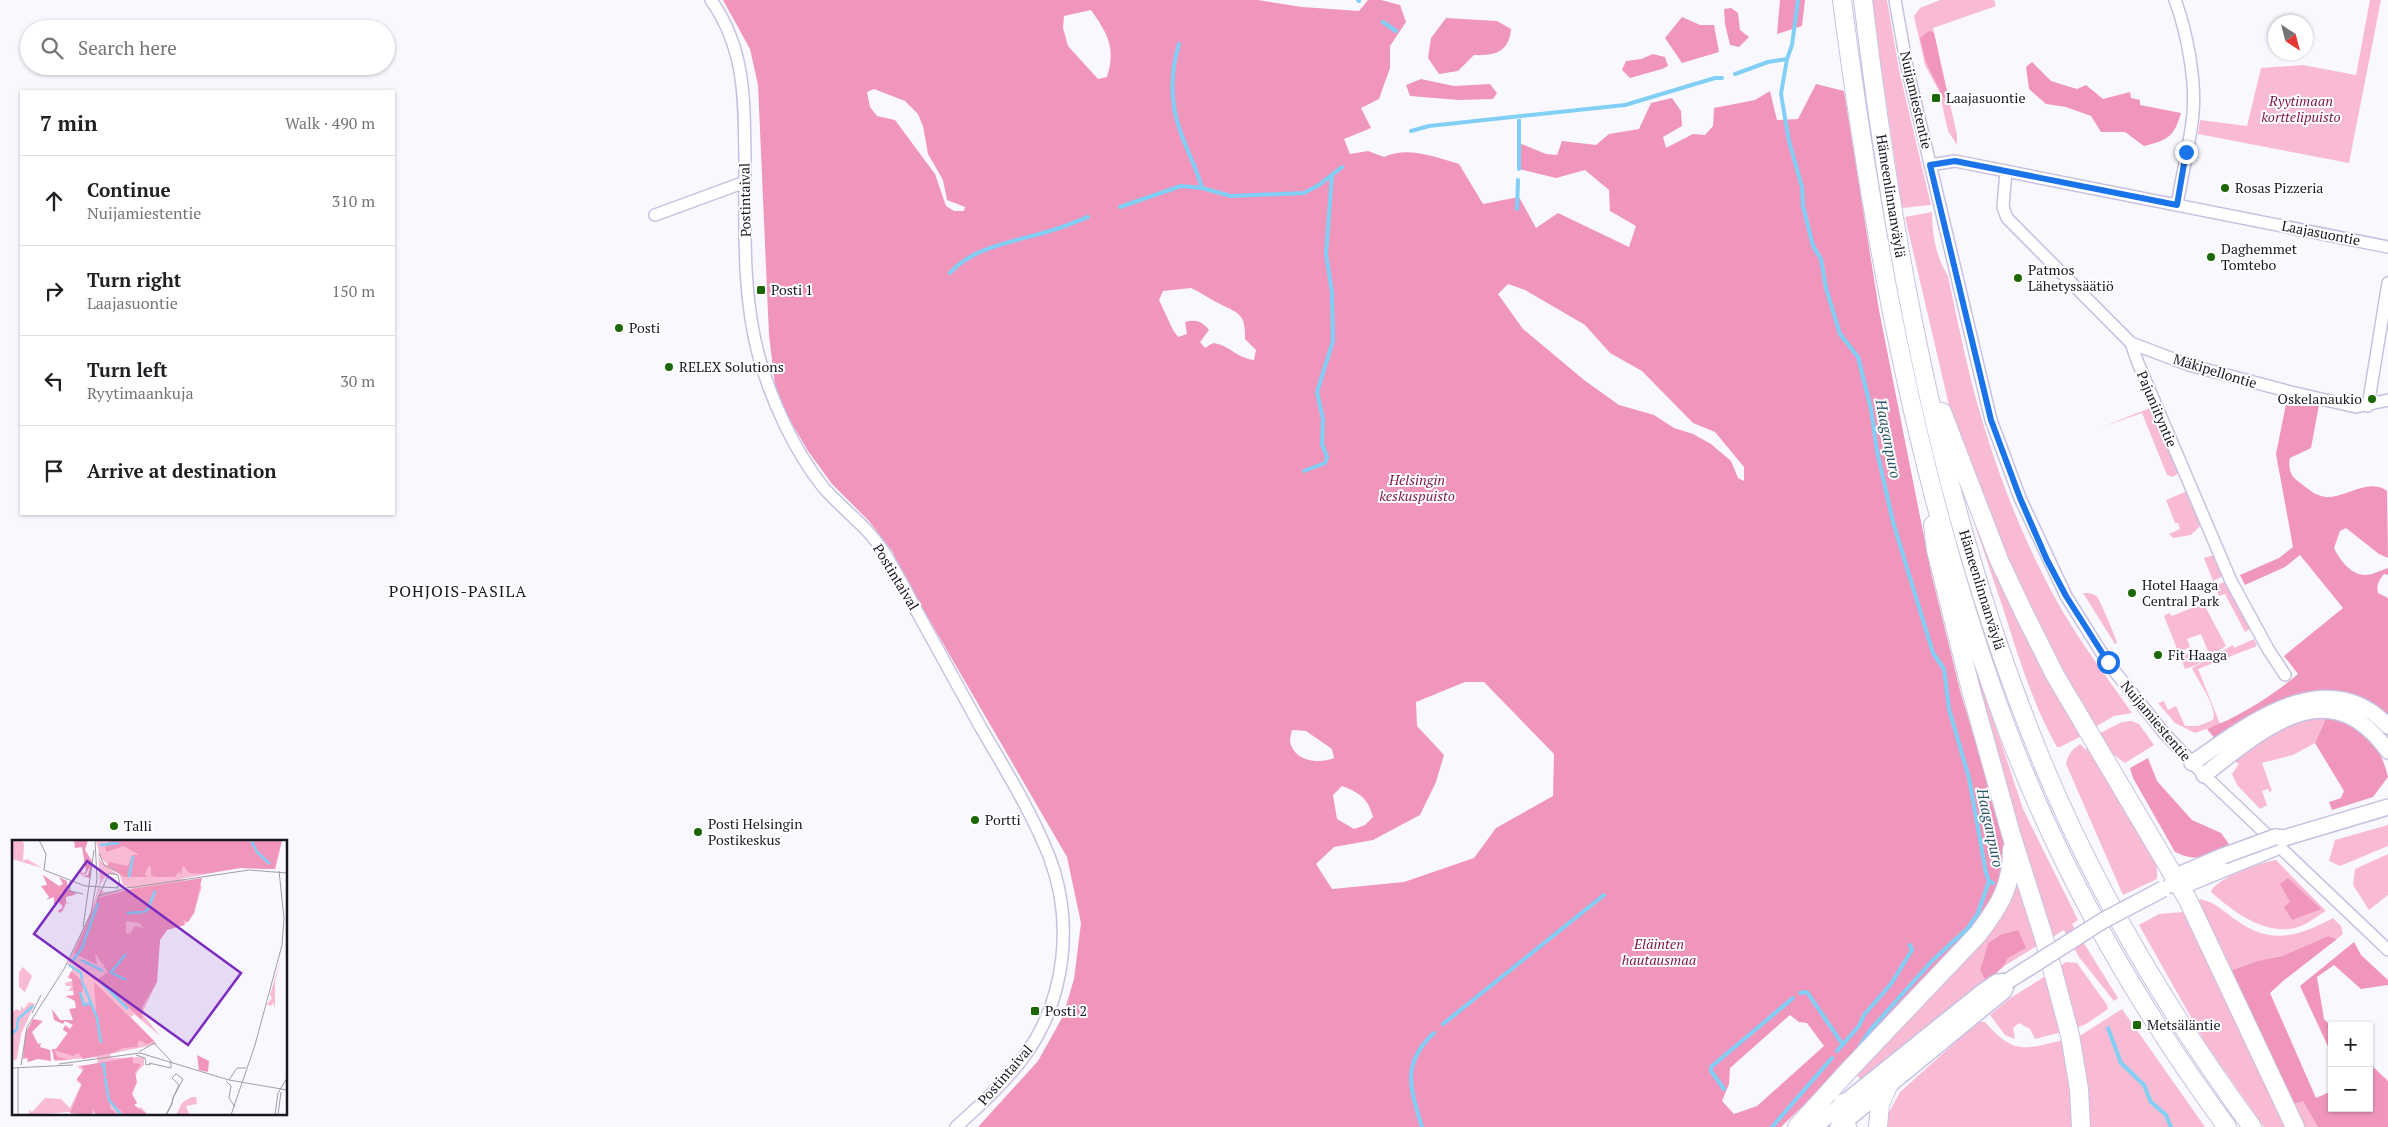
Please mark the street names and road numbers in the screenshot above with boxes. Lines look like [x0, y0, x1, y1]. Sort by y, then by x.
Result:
street label: Nuijamiestentie [1896, 49, 1937, 151]
street label: Hämeenlinnanväylä [1872, 133, 1911, 259]
street label: Postintaival [734, 163, 755, 237]
street label: Laajasuontie [2280, 216, 2362, 249]
street label: Mäkipellontie [2171, 349, 2259, 392]
street label: Pajuniityntie [2133, 368, 2182, 450]
street label: Hämeenlinnanväylä [1955, 527, 2010, 652]
street label: Postintaival [869, 540, 924, 613]
street label: Nuijamiestentie [2117, 676, 2196, 765]
street label: Postintaival [973, 1040, 1036, 1109]

